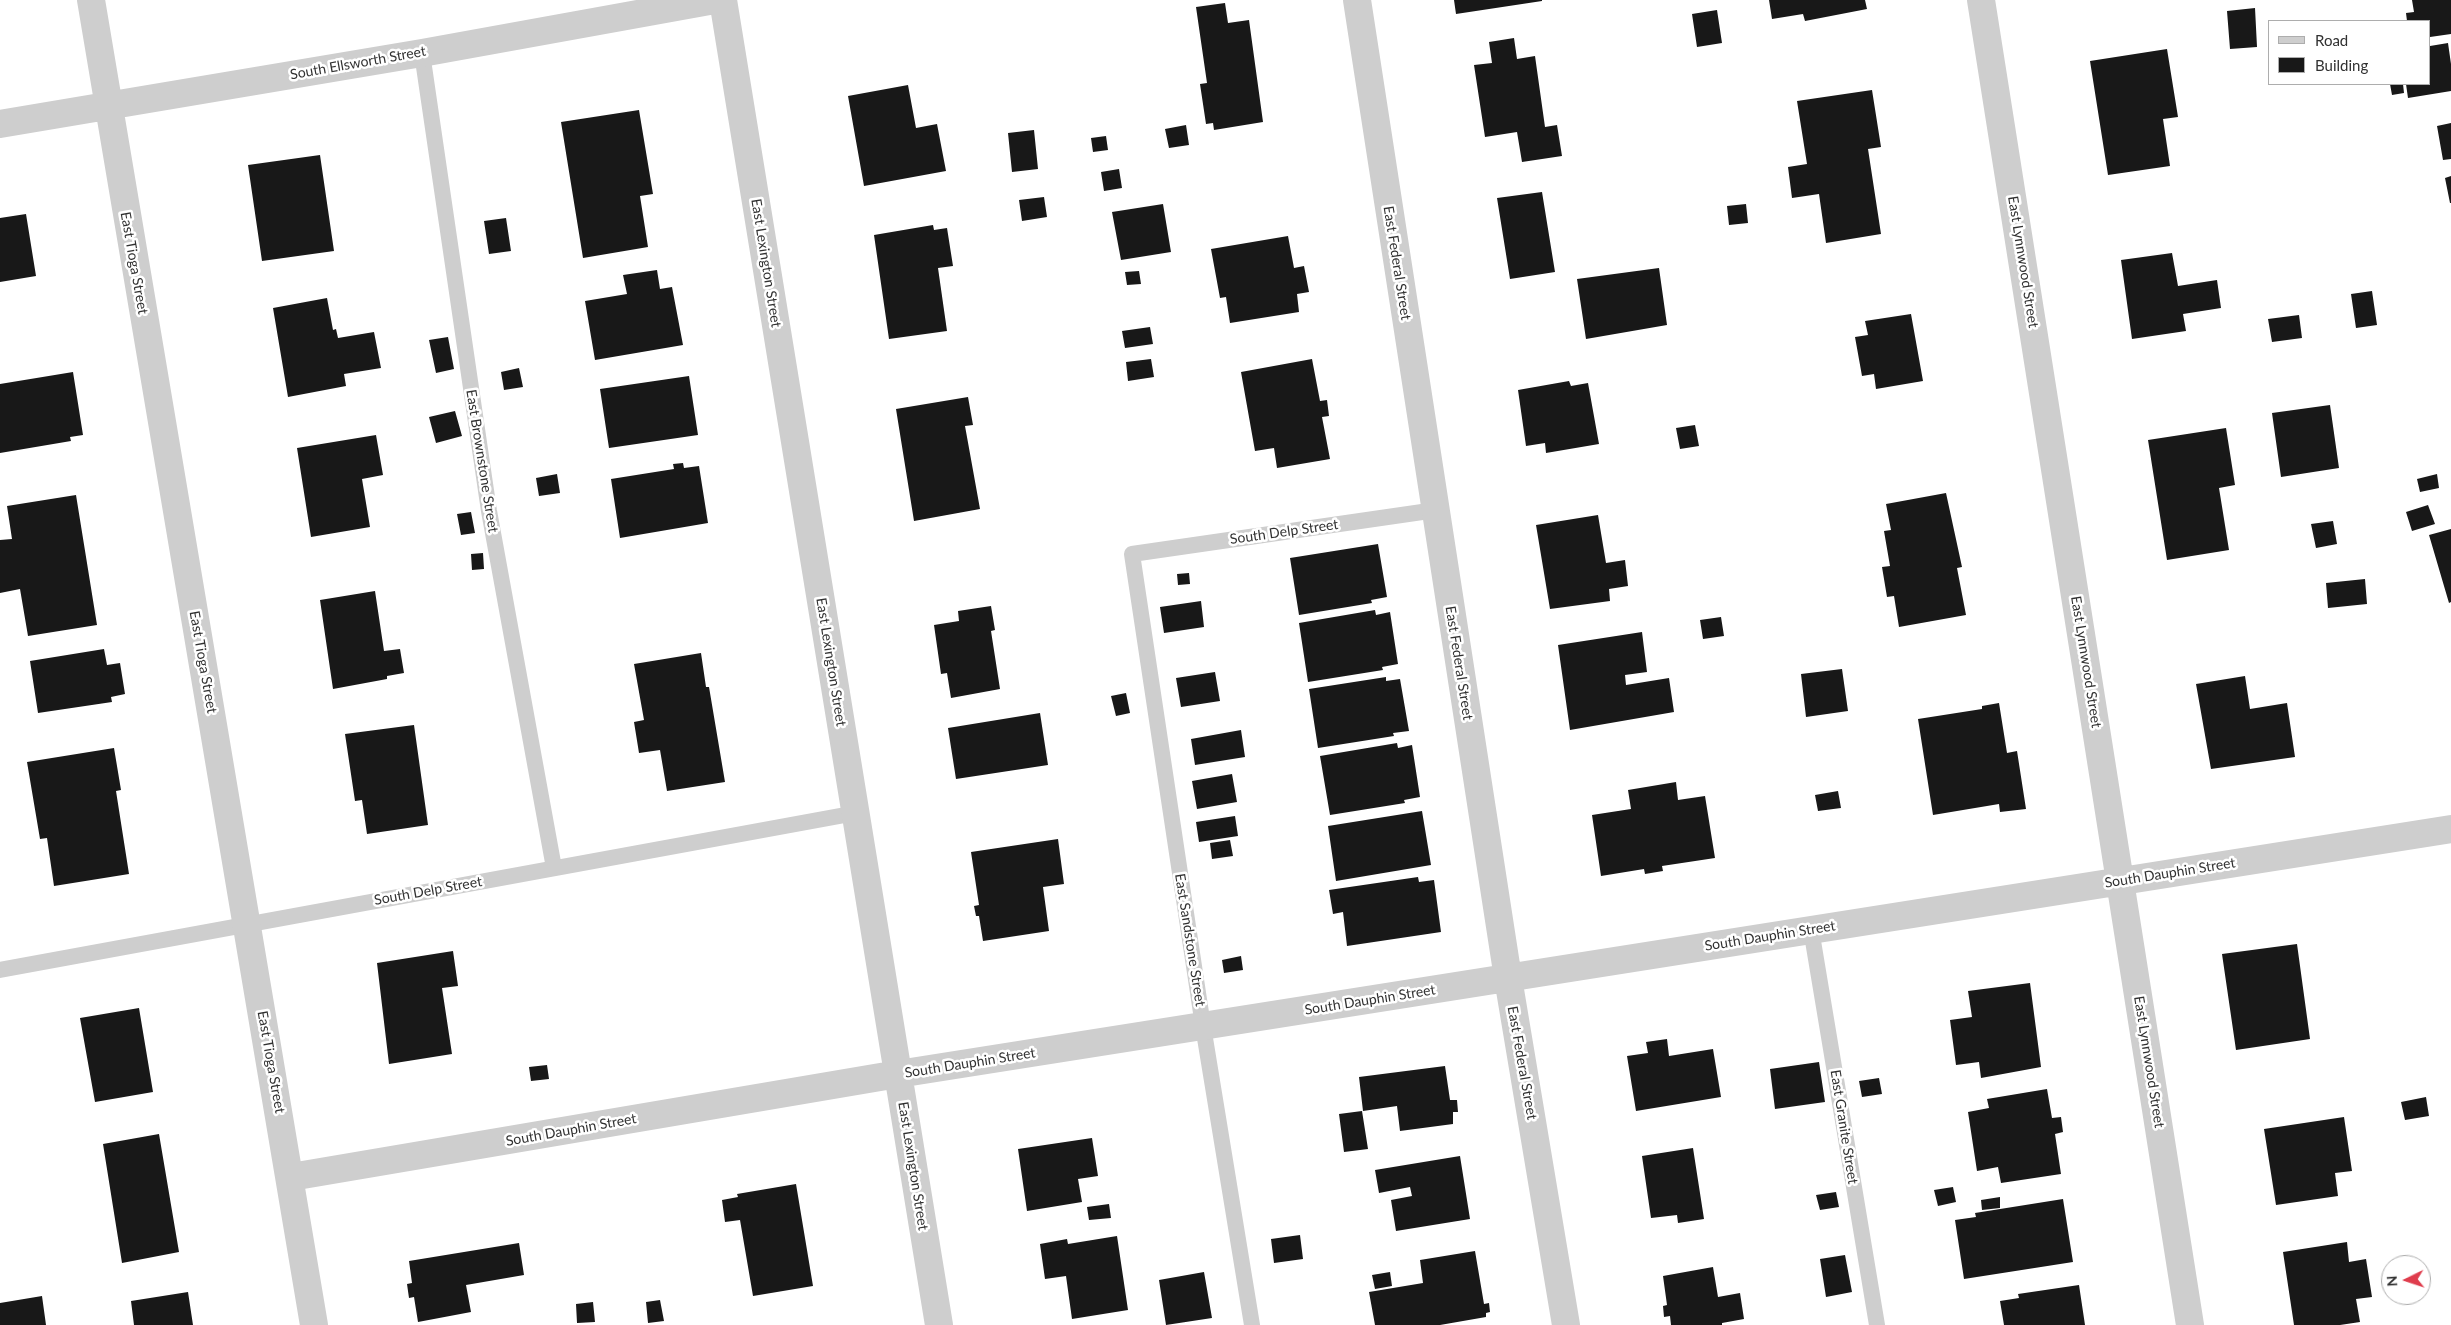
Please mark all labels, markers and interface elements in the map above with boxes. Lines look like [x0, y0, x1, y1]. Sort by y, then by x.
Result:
legend [2268, 20, 2431, 85]
text: Road [2315, 31, 2348, 49]
street label: South Ellsworth Street [289, 43, 427, 83]
text: Building [2315, 56, 2368, 74]
street label: East Lynnwood Street [2004, 195, 2042, 329]
street label: East Lexington Street [748, 197, 784, 329]
street label: East Federal Street [1380, 205, 1414, 321]
street label: East Tioga Street [117, 210, 151, 316]
street label: East Brownstone Street [462, 388, 502, 534]
street label: South Delp Street [1229, 516, 1339, 548]
street label: East Lynnwood Street [2067, 595, 2105, 729]
street label: East Lexington Street [813, 596, 849, 728]
street label: East Federal Street [1442, 605, 1476, 721]
street label: East Tioga Street [186, 609, 220, 715]
street label: South Dauphin Street [2103, 854, 2237, 892]
street label: East Sandstone Street [1171, 872, 1209, 1008]
street label: South Delp Street [373, 873, 483, 909]
street label: South Dauphin Street [1703, 917, 1837, 955]
street label: South Dauphin Street [1303, 981, 1437, 1019]
street label: East Lynnwood Street [2130, 995, 2168, 1129]
street label: East Federal Street [1504, 1005, 1540, 1121]
street label: East Tioga Street [254, 1009, 288, 1115]
street label: South Dauphin Street [903, 1044, 1037, 1082]
street label: East Granite Street [1827, 1069, 1861, 1185]
street label: East Lexington Street [895, 1100, 931, 1232]
street label: South Dauphin Street [504, 1110, 638, 1150]
north arrow [2381, 1255, 2431, 1305]
text: N [2383, 1275, 2400, 1287]

